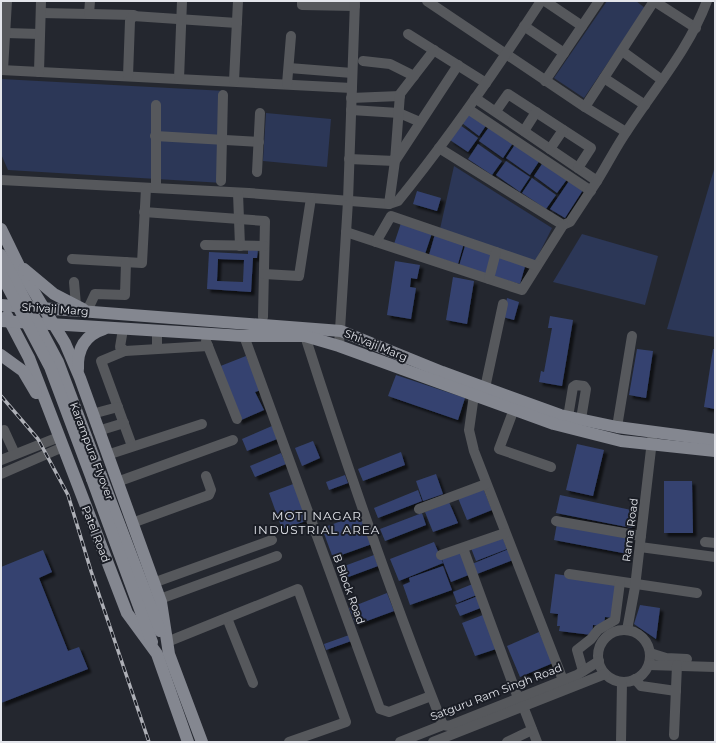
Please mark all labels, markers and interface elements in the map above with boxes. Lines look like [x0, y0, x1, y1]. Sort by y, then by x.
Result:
street label: Shivaji Marg [21, 300, 89, 318]
street label: Shivaji Marg [342, 326, 410, 364]
street label: Karampura Flyover [67, 400, 117, 502]
street label: Rama Road [619, 497, 641, 563]
street label: Patel Road [79, 504, 113, 564]
district label: MOTI NAGAR INDUSTRIAL AREA [254, 508, 380, 537]
street label: B Block Road [330, 552, 368, 626]
street label: Satguru Ram Singh Road [428, 660, 564, 724]

